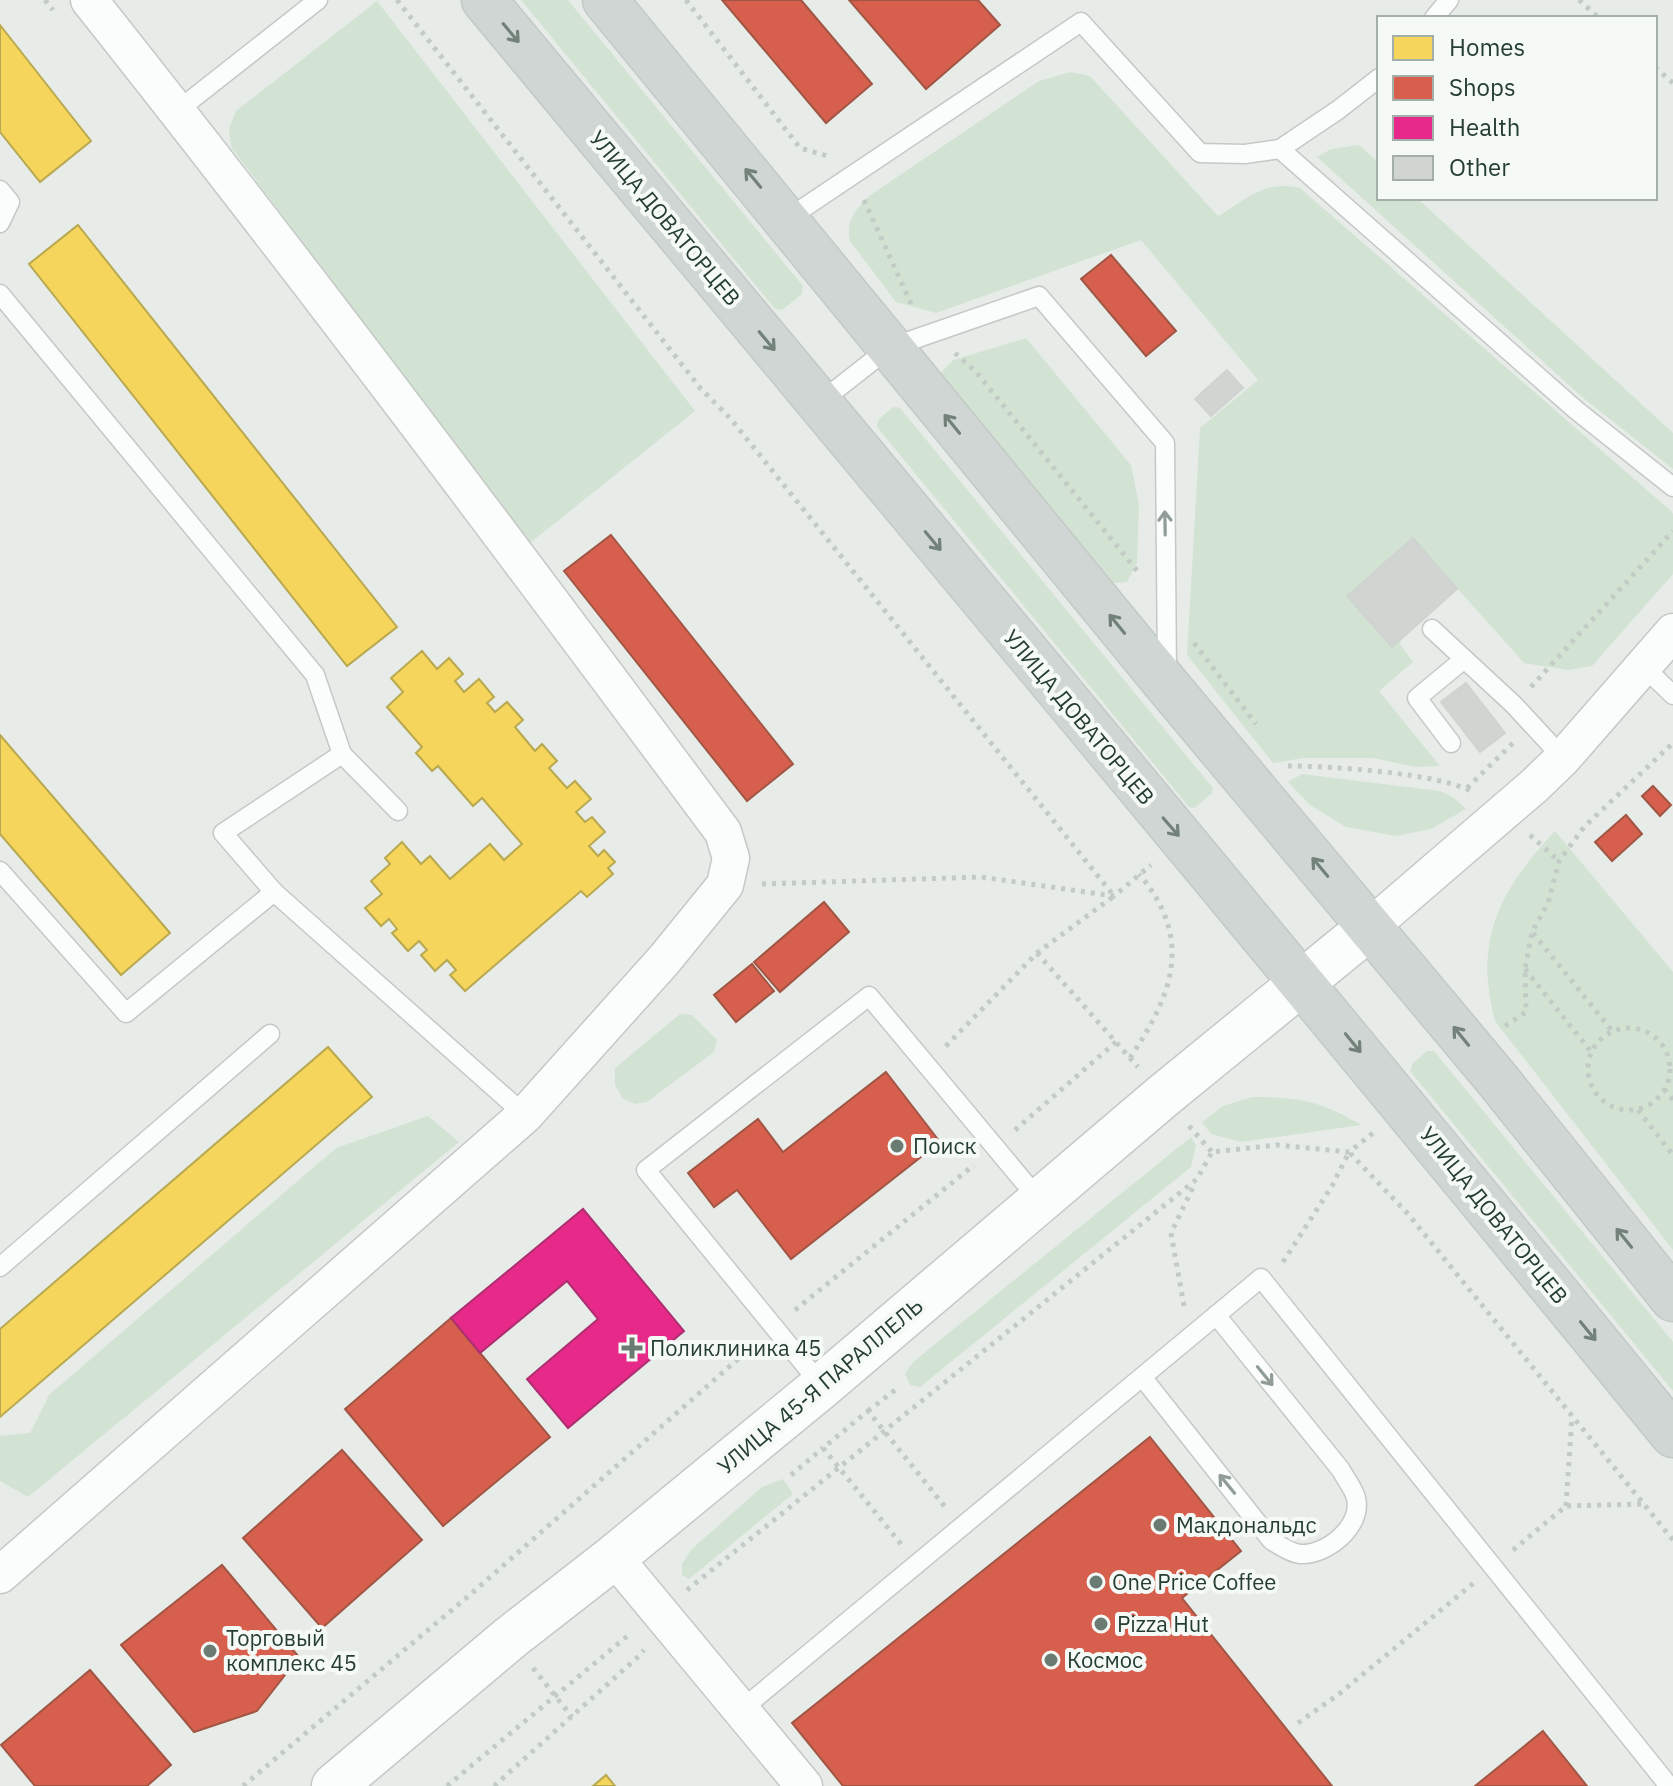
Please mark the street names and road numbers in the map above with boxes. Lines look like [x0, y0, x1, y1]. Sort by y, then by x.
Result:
street label: УЛИЦА ДОВАТОРЦЕВ [584, 124, 747, 311]
street label: УЛИЦА ДОВАТОРЦЕВ [998, 623, 1161, 810]
street label: УЛИЦА ДОВАТОРЦЕВ [1414, 1120, 1575, 1309]
street label: УЛИЦА 45-Я ПАРАЛЛЕЛЬ [711, 1291, 928, 1480]

